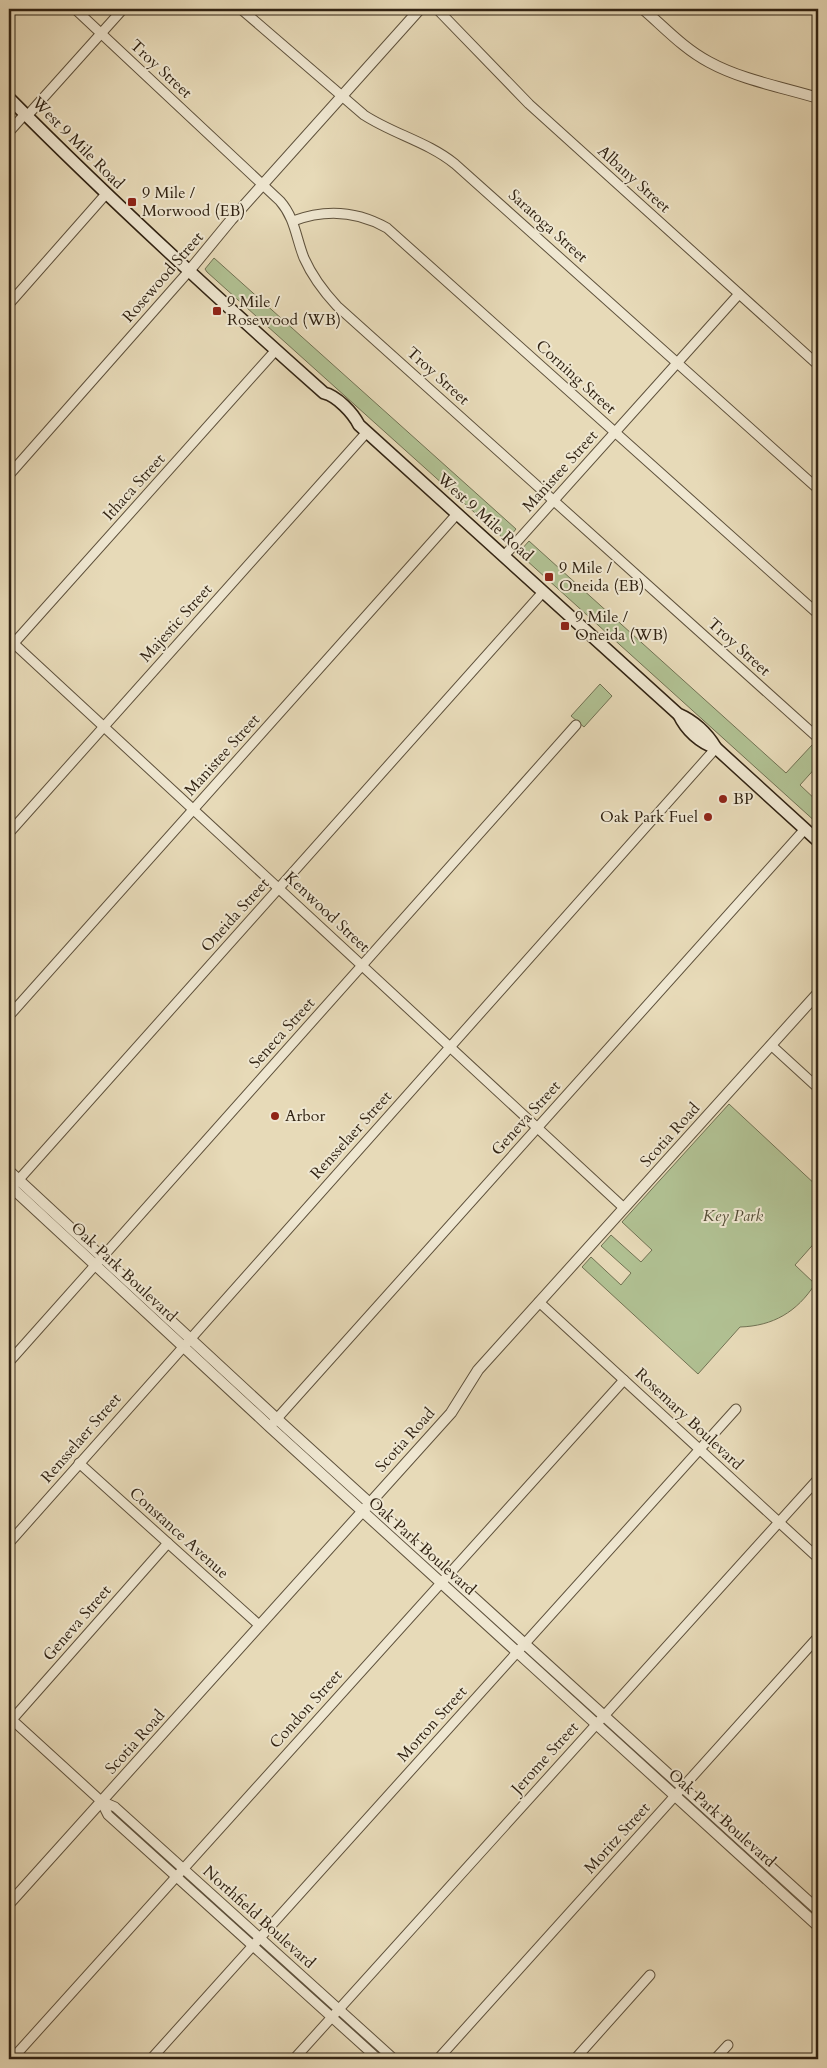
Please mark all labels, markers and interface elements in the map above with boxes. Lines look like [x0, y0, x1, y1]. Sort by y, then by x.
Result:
street label: Troy Street [125, 35, 197, 103]
street label: West 9 Mile Road [26, 91, 129, 194]
street label: Albany Street [593, 140, 675, 218]
place label: 9 Mile / Morwood (EB) [142, 182, 245, 222]
street label: Saratoga Street [503, 184, 593, 268]
marker: 9 Mile / Morwood (EB) [126, 196, 138, 208]
street label: Rosewood Street [117, 227, 209, 327]
place label: 9 Mile / Rosewood (WB) [227, 291, 341, 331]
marker: 9 Mile / Rosewood (WB) [211, 305, 223, 317]
street label: Corning Street [531, 335, 621, 419]
street label: Troy Street [402, 342, 474, 410]
street label: Manistee Street [517, 425, 603, 517]
street label: Ithaca Street [98, 449, 170, 525]
street label: West 9 Mile Road [431, 467, 538, 566]
place label: 9 Mile / Oneida (EB) [559, 557, 644, 597]
marker: 9 Mile / Oneida (EB) [543, 571, 555, 583]
street label: Majestic Street [135, 579, 217, 667]
place label: 9 Mile / Oneida (WB) [575, 606, 668, 646]
street label: Troy Street [703, 613, 775, 681]
marker: 9 Mile / Oneida (WB) [559, 620, 571, 632]
street label: Manistee Street [179, 709, 265, 801]
place label: BP [733, 788, 753, 810]
marker: BP [717, 793, 729, 805]
place label: Oak Park Fuel [600, 806, 698, 828]
marker: Oak Park Fuel [702, 811, 714, 823]
street label: Kenwood Street [279, 867, 375, 957]
street label: Oneida Street [196, 873, 274, 957]
street label: Seneca Street [244, 993, 320, 1073]
street label: Geneva Street [486, 1076, 566, 1160]
street label: Rensselaer Street [305, 1086, 397, 1184]
street label: Scotia Road [635, 1098, 705, 1172]
place label: Arbor [285, 1105, 325, 1127]
marker: Arbor [269, 1110, 281, 1122]
park label: Key Park [703, 1205, 763, 1227]
street label: Oak Park Boulevard [66, 1217, 182, 1327]
street label: Rosemary Boulevard [630, 1363, 748, 1475]
street label: Rensselaer Street [36, 1388, 126, 1488]
street label: Scotia Road [370, 1403, 440, 1477]
street label: Constance Avenue [124, 1482, 234, 1584]
street label: Oak Park Boulevard [363, 1492, 481, 1601]
street label: Geneva Street [38, 1580, 116, 1666]
street label: Condon Street [265, 1665, 347, 1753]
street label: Morton Street [392, 1681, 472, 1767]
street label: Scotia Road [100, 1705, 170, 1779]
street label: Jerome Street [505, 1717, 584, 1801]
street label: Oak Park Boulevard [663, 1764, 781, 1873]
street label: Moritz Street [579, 1798, 655, 1878]
street label: Northfield Boulevard [198, 1861, 320, 1974]

